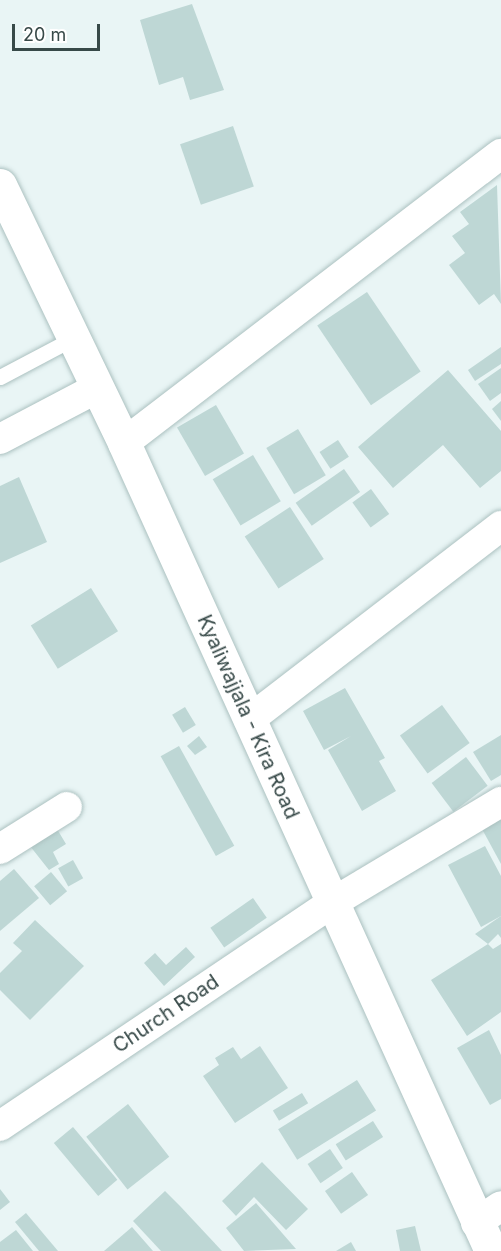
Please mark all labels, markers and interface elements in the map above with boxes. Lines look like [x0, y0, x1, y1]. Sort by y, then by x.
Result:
scale bar [15, 12, 104, 50]
text: 20 m [23, 24, 66, 45]
street label: Kyaliwajjala - Kira Road [192, 611, 304, 823]
street label: Church Road [108, 970, 224, 1058]

